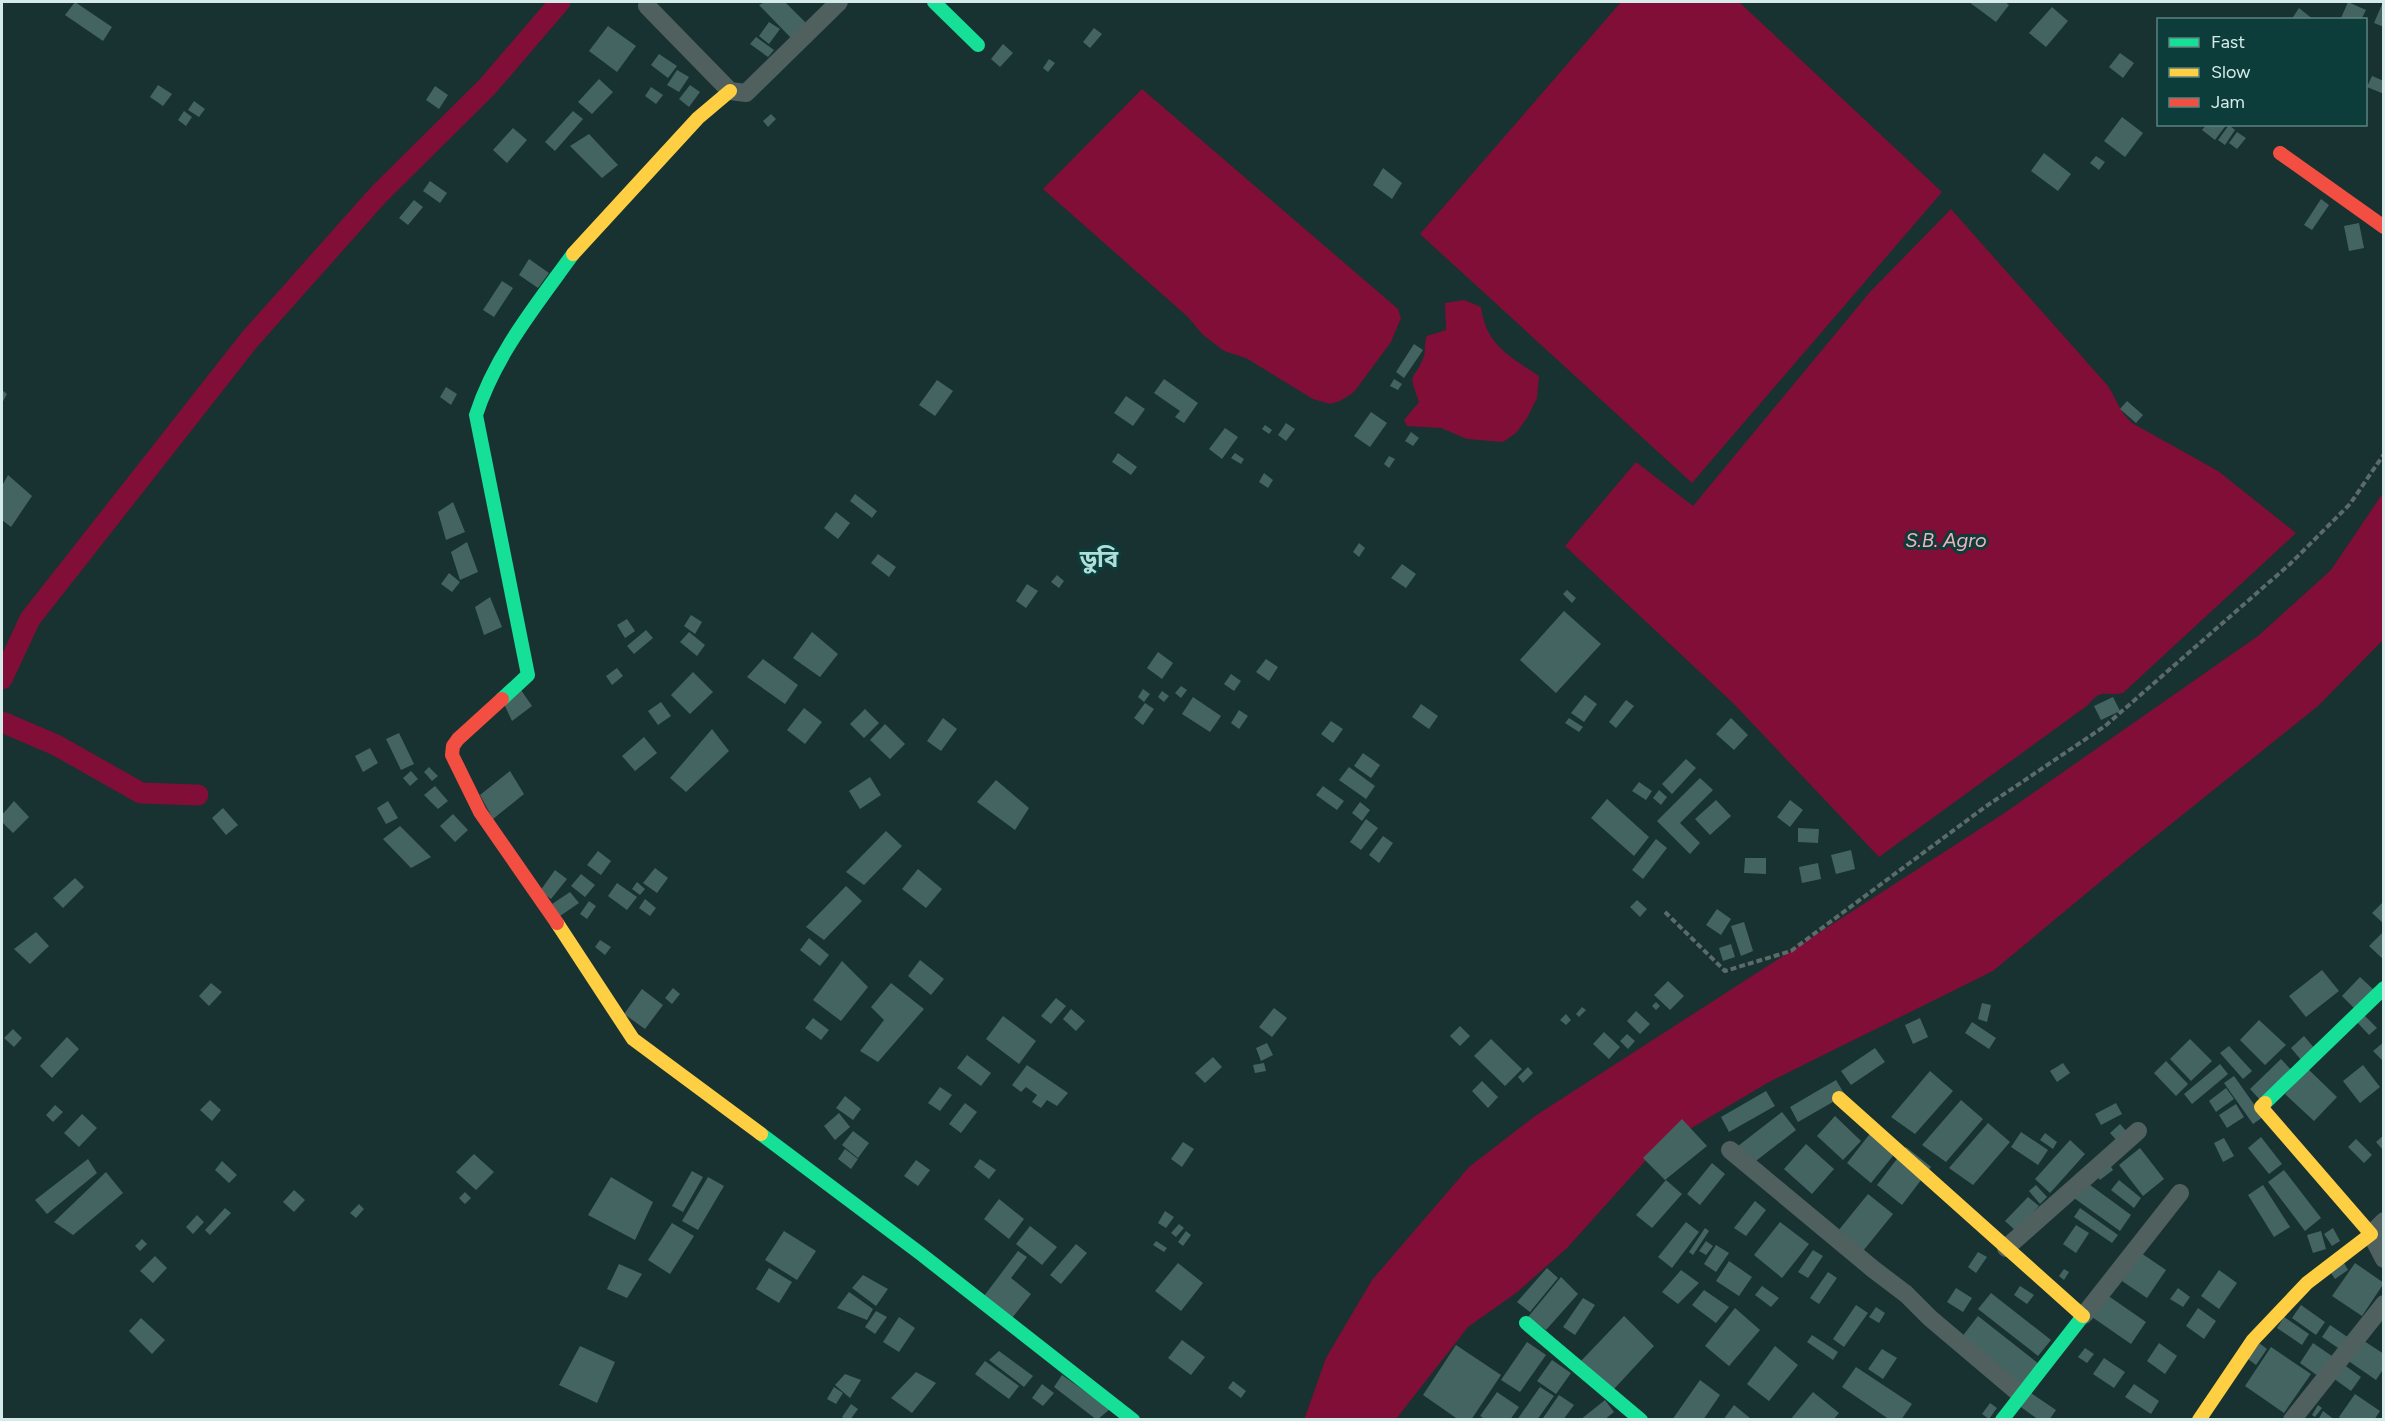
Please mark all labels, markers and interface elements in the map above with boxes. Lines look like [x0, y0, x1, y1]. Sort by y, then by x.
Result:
legend [2157, 18, 2367, 126]
text: Fast [2211, 31, 2245, 53]
text: Slow [2211, 61, 2250, 83]
text: Jam [2211, 91, 2245, 113]
water label: S.B. Agro [1905, 528, 1987, 552]
district label: ডুবি [1079, 544, 1119, 574]

